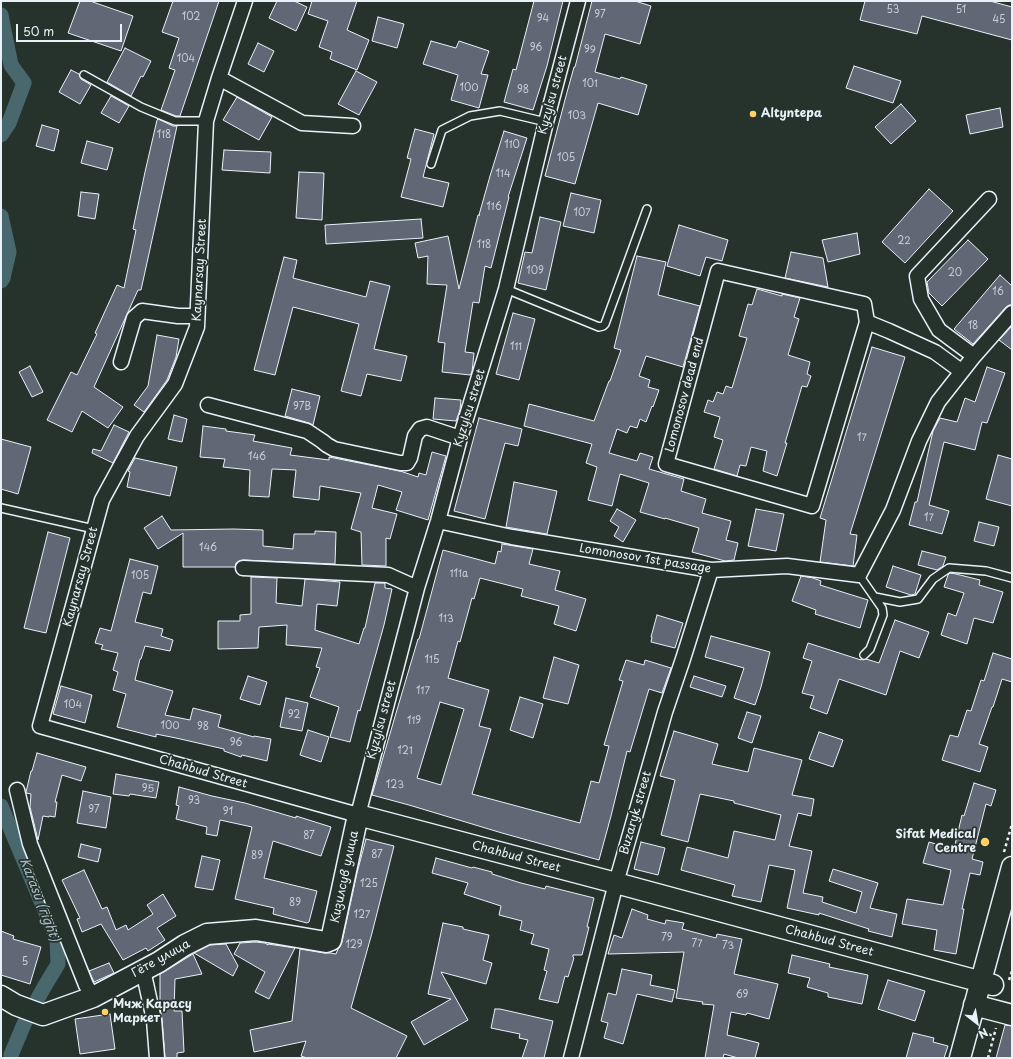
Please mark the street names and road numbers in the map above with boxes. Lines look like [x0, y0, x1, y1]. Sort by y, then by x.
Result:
street label: Kyzylsu street [536, 54, 570, 136]
street label: Kaynarsay Street [190, 218, 210, 322]
street label: Lomonosov dead end [663, 336, 707, 454]
street label: Kyzylsu street [451, 367, 489, 449]
street label: Kaynarsay Street [61, 525, 101, 629]
street label: Lomonosov 1st passage [578, 541, 712, 577]
street label: Kyzylsu street [365, 679, 399, 761]
street label: Chahbud Street [157, 753, 249, 791]
street label: Buzaryk street [617, 770, 655, 856]
street label: Кизилсув улица [328, 829, 362, 925]
street label: Chahbud Street [470, 838, 562, 876]
street label: Chahbud Street [783, 922, 875, 960]
street label: Гёте улица [129, 937, 193, 981]

